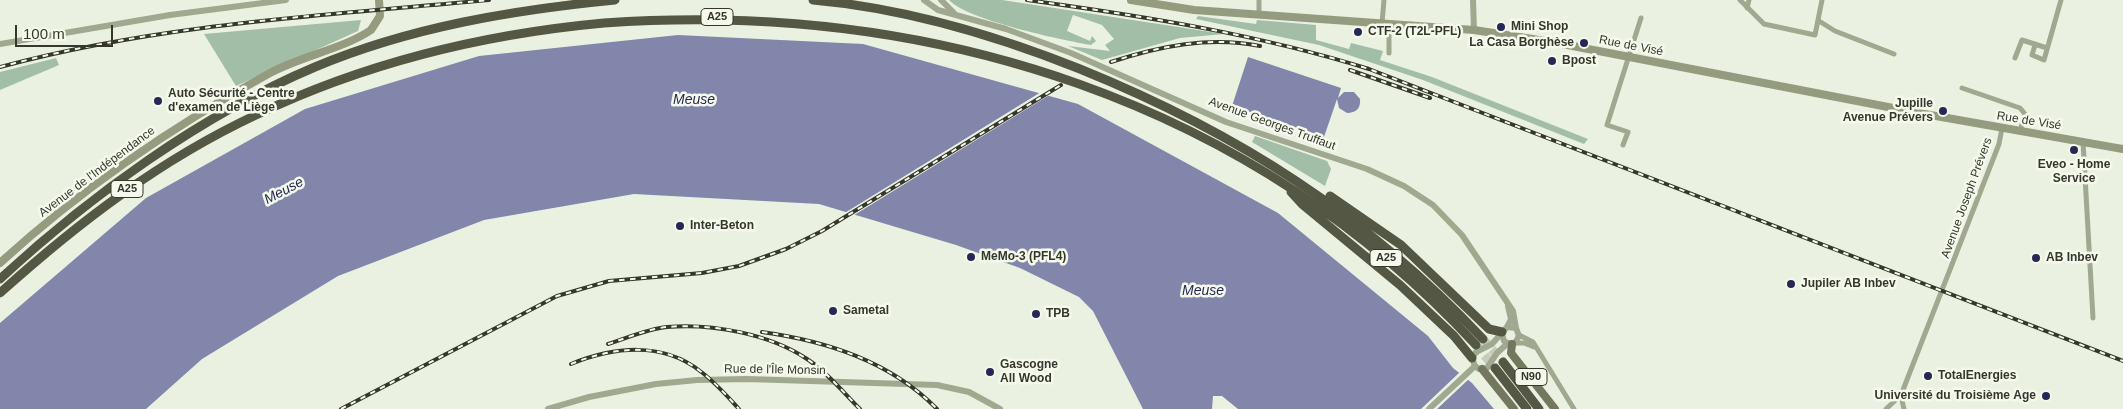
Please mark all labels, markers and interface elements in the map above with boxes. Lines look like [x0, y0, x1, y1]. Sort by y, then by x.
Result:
road number: A25 [701, 8, 733, 26]
scale bar [18, 15, 115, 47]
place label: Mini Shop [1511, 20, 1568, 34]
marker: Mini Shop [1495, 21, 1507, 33]
text: 100 m [23, 25, 65, 42]
place label: CTF-2 (T2L-PFL) [1368, 25, 1461, 39]
marker: CTF-2 (T2L-PFL) [1352, 26, 1364, 38]
street label: Rue de Visé [1598, 33, 1664, 59]
place label: La Casa Borghèse [1469, 36, 1574, 50]
marker: La Casa Borghèse [1578, 37, 1590, 49]
place label: Bpost [1562, 54, 1596, 68]
marker: Bpost [1546, 55, 1558, 67]
place label: Auto Sécurité - Centre d'examen de Liège [168, 87, 295, 115]
water label: Meuse [673, 92, 715, 108]
street label: Avenue Georges Truffaut [1207, 94, 1337, 154]
marker: Auto Sécurité - Centre d'examen de Liège [152, 95, 164, 107]
place label: Jupille Avenue Prévers [1843, 97, 1933, 125]
marker: Jupille Avenue Prévers [1937, 105, 1949, 117]
street label: Rue de Visé [1996, 109, 2062, 133]
street label: Avenue de l'Indépendance [36, 124, 158, 220]
street label: Avenue Joseph Prévers [1938, 136, 1996, 260]
marker: Eveo - Home Service [2068, 144, 2080, 156]
place label: Eveo - Home Service [2038, 158, 2110, 186]
water label: Meuse [262, 174, 306, 208]
road number: A25 [111, 180, 143, 198]
place label: Inter-Beton [690, 219, 754, 233]
marker: Inter-Beton [674, 220, 686, 232]
place label: MeMo-3 (PFL4) [981, 250, 1066, 264]
road number: A25 [1370, 250, 1402, 266]
marker: MeMo-3 (PFL4) [965, 251, 977, 263]
place label: AB Inbev [2046, 251, 2098, 265]
marker: AB Inbev [2030, 252, 2042, 264]
place label: Jupiler AB Inbev [1801, 277, 1896, 291]
marker: Jupiler AB Inbev [1785, 278, 1797, 290]
water label: Meuse [1182, 283, 1224, 299]
place label: Sametal [843, 304, 889, 318]
marker: Sametal [827, 305, 839, 317]
place label: TPB [1046, 307, 1070, 321]
marker: TPB [1030, 308, 1042, 320]
place label: Gascogne All Wood [1000, 358, 1058, 386]
street label: Rue de l'Île Monsin [724, 362, 826, 378]
marker: Gascogne All Wood [984, 366, 996, 378]
road number: N90 [1515, 368, 1547, 386]
place label: TotalEnergies [1938, 369, 2016, 383]
marker: TotalEnergies [1922, 370, 1934, 382]
place label: Université du Troisième Age [1875, 389, 2036, 403]
marker: Université du Troisième Age [2040, 390, 2052, 402]

